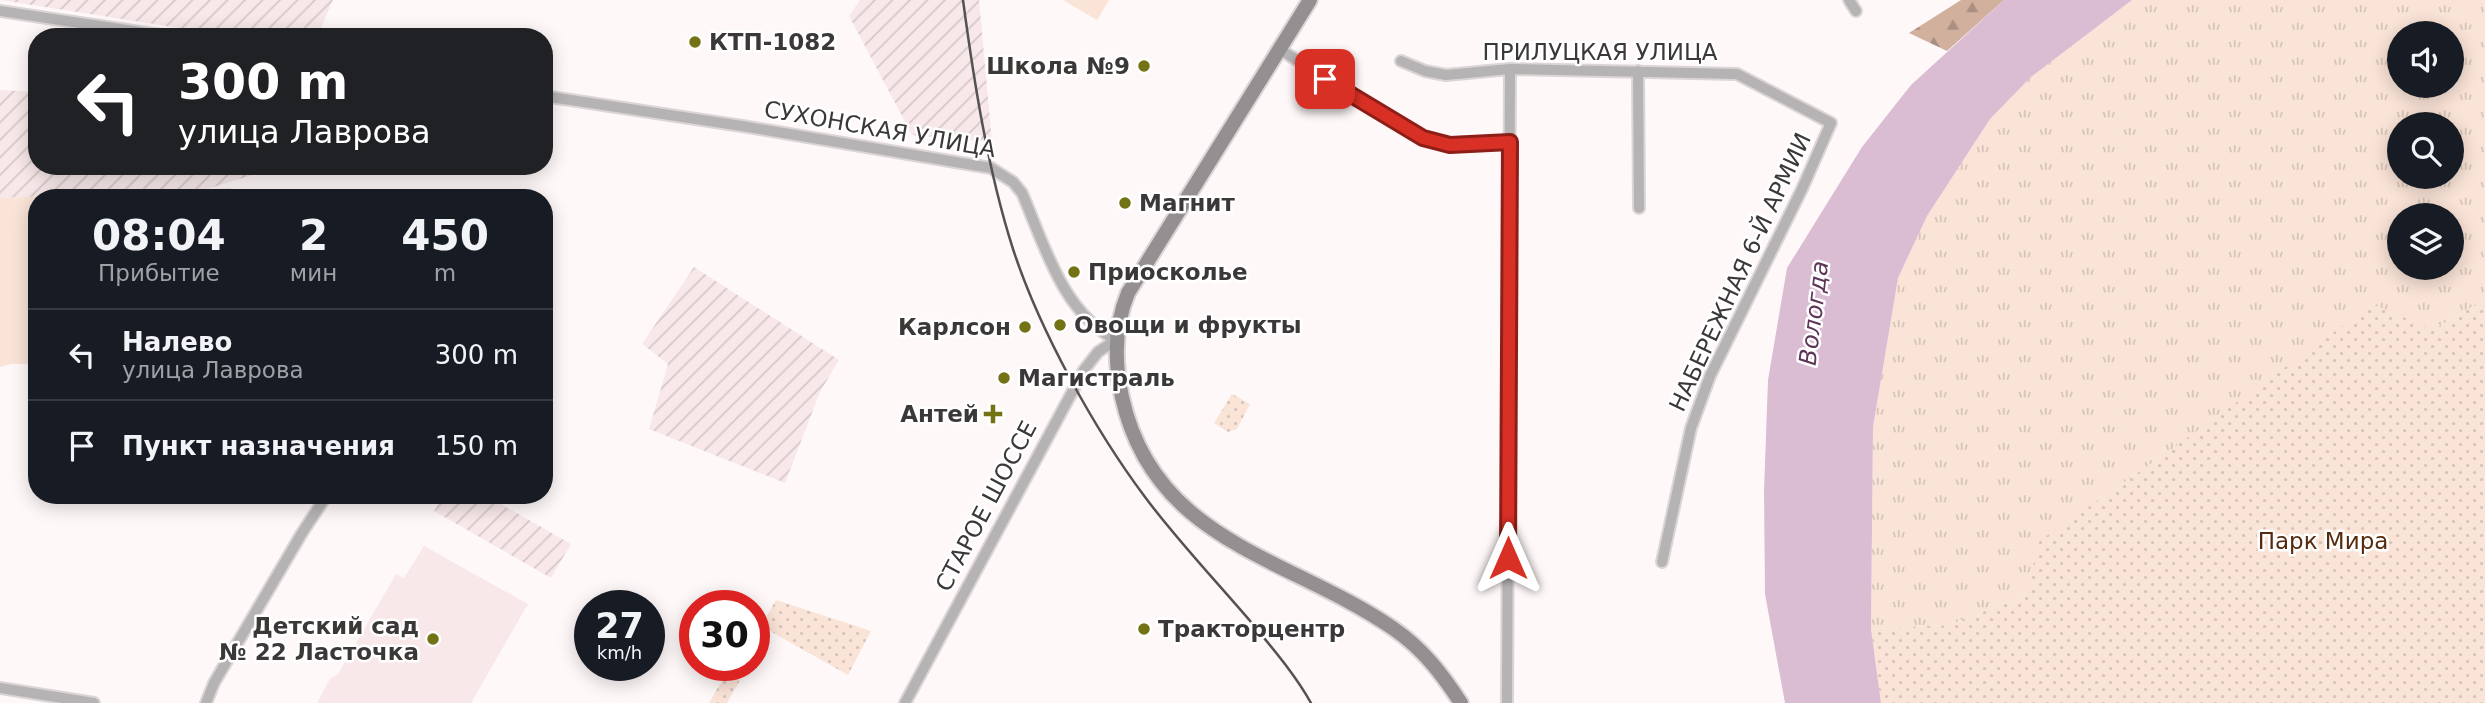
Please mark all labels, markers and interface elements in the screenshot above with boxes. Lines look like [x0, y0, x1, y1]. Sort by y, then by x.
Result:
map controls [2387, 21, 2464, 280]
button: sound [2387, 21, 2464, 98]
place label: КТП-1082 [709, 29, 836, 55]
marker: КТП-1082 [687, 34, 703, 50]
street label: ПРИЛУЦКАЯ УЛИЦА [1483, 39, 1718, 65]
pin [1295, 49, 1355, 109]
place label: Школа №9 [986, 53, 1130, 79]
text: 300 m [178, 54, 348, 111]
icon: left [63, 56, 154, 147]
marker: Школа №9 [1136, 58, 1152, 74]
icon: arrive [1306, 60, 1344, 98]
street label: СУХОНСКАЯ УЛИЦА [762, 96, 998, 162]
button: search [2387, 112, 2464, 189]
text: улица Лаврова [178, 113, 431, 151]
street label: НАБЕРЕЖНАЯ 6-Й АРМИИ [1663, 128, 1816, 415]
place label: Магнит [1139, 190, 1235, 216]
marker: Магнит [1117, 195, 1133, 211]
button: layers [2387, 203, 2464, 280]
text: 08:04 [92, 211, 226, 260]
text: 2 [299, 211, 328, 260]
text: 450 [401, 211, 489, 260]
place label: Приосколье [1088, 259, 1248, 285]
water label: Вологда [1794, 259, 1834, 367]
text: Прибытие [98, 260, 220, 286]
text: мин [290, 260, 337, 286]
text: m [434, 260, 456, 286]
marker: Приосколье [1066, 264, 1082, 280]
place label: Овощи и фрукты [1074, 312, 1302, 338]
place label: Карлсон [898, 314, 1011, 340]
marker: Овощи и фрукты [1052, 317, 1068, 333]
marker: Карлсон [1017, 319, 1033, 335]
text: Налево [122, 327, 232, 357]
icon: left [63, 336, 101, 374]
text: 300 m [435, 340, 518, 370]
text: улица Лаврова [122, 357, 304, 383]
place label: Магистраль [1018, 365, 1175, 391]
marker: Магистраль [996, 370, 1012, 386]
place label: Антей [900, 401, 979, 427]
marker: Антей [985, 406, 1001, 422]
street label: СТАРОЕ ШОССЕ [930, 416, 1042, 596]
icon: arrive [63, 427, 101, 465]
text: Пункт назначения [122, 431, 395, 461]
text: 150 m [435, 431, 518, 461]
position arrow [1471, 521, 1545, 595]
park label: Парк Мира [2258, 528, 2388, 554]
speed limit sign: 30 [679, 590, 770, 681]
text: 27 [595, 606, 644, 646]
place label: Детский сад № 22 Ласточка [219, 613, 419, 665]
place label: Тракторцентр [1158, 616, 1345, 642]
marker: Тракторцентр [1136, 621, 1152, 637]
marker: Детский сад № 22 Ласточка [425, 631, 441, 647]
text: km/h [597, 642, 642, 663]

